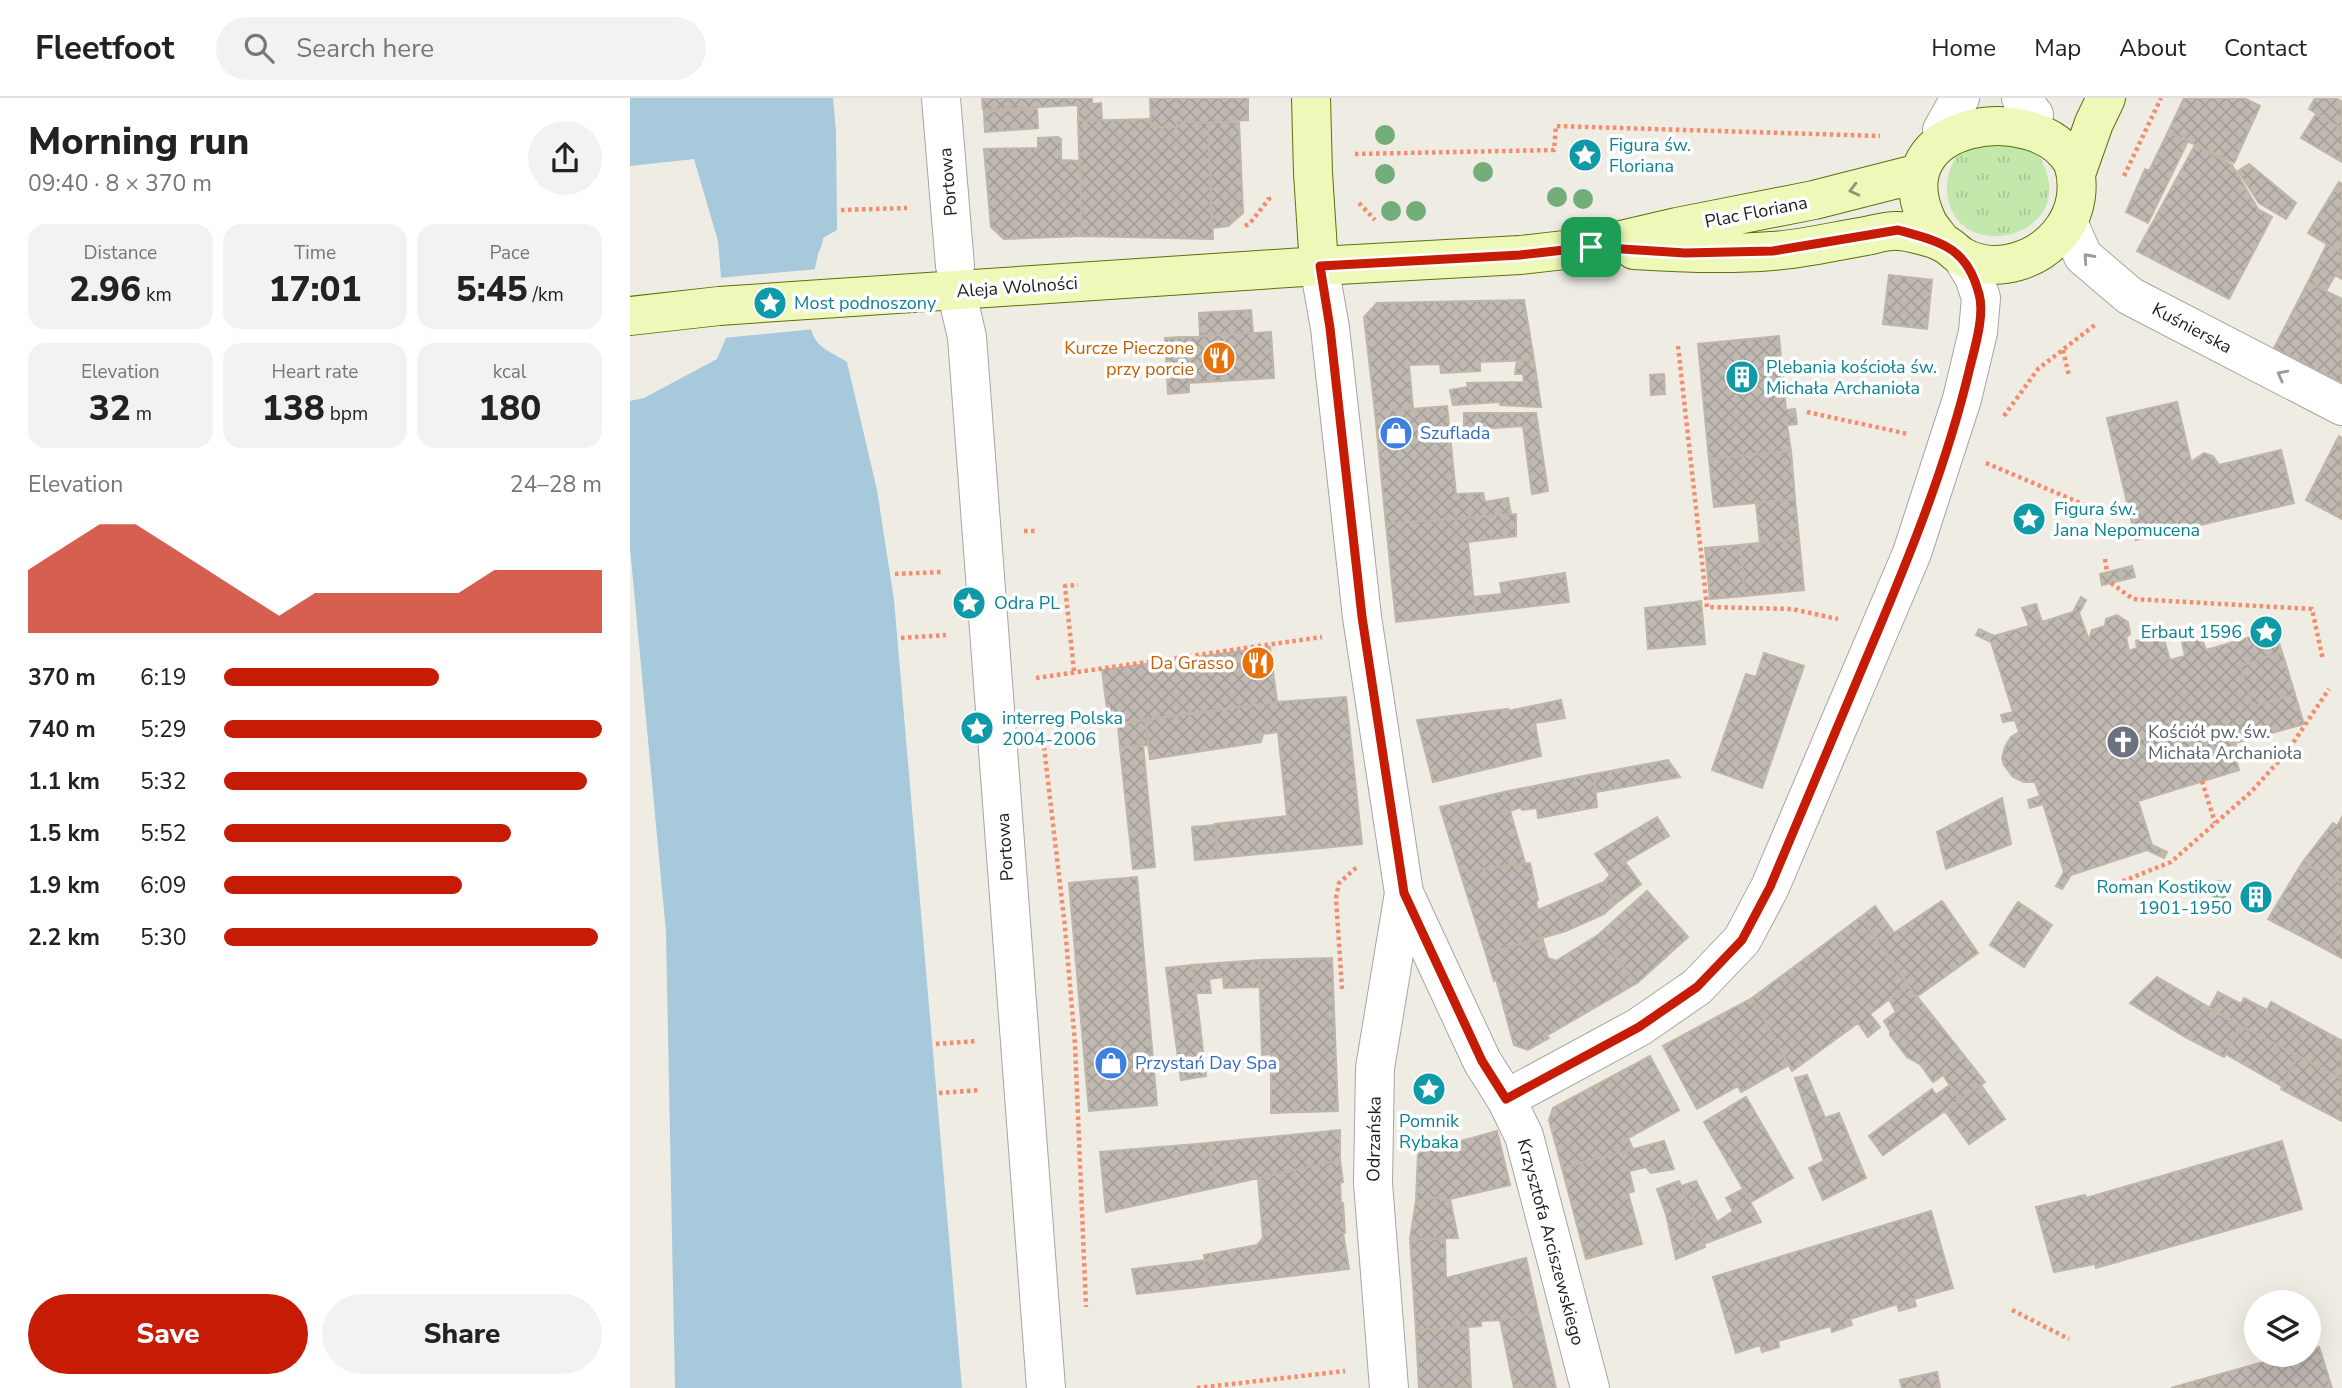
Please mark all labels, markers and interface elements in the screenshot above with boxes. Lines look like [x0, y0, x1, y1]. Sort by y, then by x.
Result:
search box [216, 17, 706, 80]
text: Fleetfoot [35, 26, 174, 71]
icon: search [240, 29, 278, 67]
text: Search here [296, 31, 434, 66]
text: Home [1931, 32, 1996, 64]
text: Map [2034, 32, 2081, 64]
text: About [2119, 32, 2186, 64]
text: Contact [2224, 32, 2307, 64]
text: Morning run [28, 116, 249, 167]
button: share [528, 121, 602, 195]
place label: Figura św. Floriana [1609, 133, 1691, 178]
place icon: Figura św. Floriana [1566, 136, 1604, 174]
street label: Portowa [933, 147, 963, 217]
text: 09:40 · 8 × 370 m [28, 168, 212, 199]
one-way arrow [1848, 182, 1860, 196]
street label: Plac Floriana [1703, 190, 1809, 234]
pin [1561, 217, 1621, 277]
icon: arrive [1572, 228, 1610, 266]
text: Distance [83, 240, 157, 266]
text: Time [294, 240, 336, 266]
text: Pace [489, 240, 530, 266]
one-way arrow [2084, 253, 2096, 266]
text: 2.96 [69, 266, 141, 313]
text: 17:01 [268, 266, 362, 313]
text: 5:45 [456, 266, 528, 313]
street label: Aleja Wolności [955, 271, 1079, 303]
text: km [141, 282, 172, 308]
text: /km [528, 282, 564, 308]
place icon: Most podnoszony [751, 284, 789, 322]
place label: Most podnoszony [794, 291, 937, 315]
street label: Kuśnierska [2148, 297, 2236, 359]
place label: Kurcze Pieczone przy porcie [1064, 336, 1194, 381]
restaurant icon: Kurcze Pieczone przy porcie [1200, 339, 1238, 377]
place label: Plebania kościoła św. Michała Archanioła [1766, 355, 1937, 400]
building icon: Plebania kościoła św. Michała Archanioła [1723, 358, 1761, 396]
text: Elevation [81, 359, 160, 385]
text: Heart rate [272, 359, 358, 385]
text: kcal [493, 359, 527, 385]
one-way arrow [2276, 369, 2289, 383]
text: 32 [89, 385, 131, 432]
text: 138 [262, 385, 325, 432]
text: 180 [478, 385, 541, 432]
text: m [131, 401, 152, 427]
text: bpm [325, 401, 368, 427]
shop icon: Szuflada [1377, 414, 1415, 452]
place label: Szuflada [1420, 421, 1490, 445]
text: Elevation [28, 469, 123, 500]
text: 24–28 m [510, 469, 602, 500]
place label: Figura św. Jana Nepomucena [2053, 497, 2200, 542]
place icon: Figura św. Jana Nepomucena [2010, 500, 2048, 538]
place icon: Odra PL [950, 584, 988, 622]
place label: Odra PL [994, 591, 1060, 615]
place icon: Erbaut 1596 [2247, 613, 2285, 651]
place label: Erbaut 1596 [2141, 620, 2242, 644]
restaurant icon: Da Grasso [1239, 644, 1277, 682]
place label: Da Grasso [1150, 651, 1234, 675]
text: 370 m [28, 662, 96, 693]
text: 6:19 [140, 662, 187, 693]
place label: interreg Polska 2004-2006 [1002, 706, 1123, 751]
place icon: interreg Polska 2004-2006 [958, 709, 996, 747]
text: 740 m [28, 714, 96, 745]
text: 5:29 [140, 714, 187, 745]
place label: Kościół pw. św. Michała Archanioła [2148, 720, 2302, 765]
church icon: Kościół pw. św. Michała Archanioła [2104, 723, 2142, 761]
text: 1.1 km [28, 766, 100, 797]
text: 5:32 [140, 766, 187, 797]
street label: Portowa [991, 812, 1019, 882]
text: 1.5 km [28, 818, 100, 849]
text: 5:52 [140, 818, 187, 849]
text: 1.9 km [28, 870, 100, 901]
text: 6:09 [140, 870, 187, 901]
place label: Roman Kostikow 1901-1950 [2096, 875, 2232, 920]
building icon: Roman Kostikow 1901-1950 [2237, 878, 2275, 916]
text: 2.2 km [28, 922, 100, 953]
text: 5:30 [140, 922, 187, 953]
shop icon: Przystań Day Spa [1092, 1044, 1130, 1082]
place label: Przystań Day Spa [1135, 1051, 1277, 1075]
place icon: Pomnik Rybaka [1410, 1070, 1448, 1108]
street label: Odrzańska [1361, 1096, 1387, 1182]
place label: Pomnik Rybaka [1399, 1109, 1460, 1154]
street label: Krzysztofa Arciszewskiego [1512, 1136, 1590, 1348]
map controls [2244, 1290, 2321, 1367]
button: layers [2244, 1290, 2321, 1367]
button: Save [28, 1294, 308, 1374]
button: Share [322, 1294, 602, 1374]

